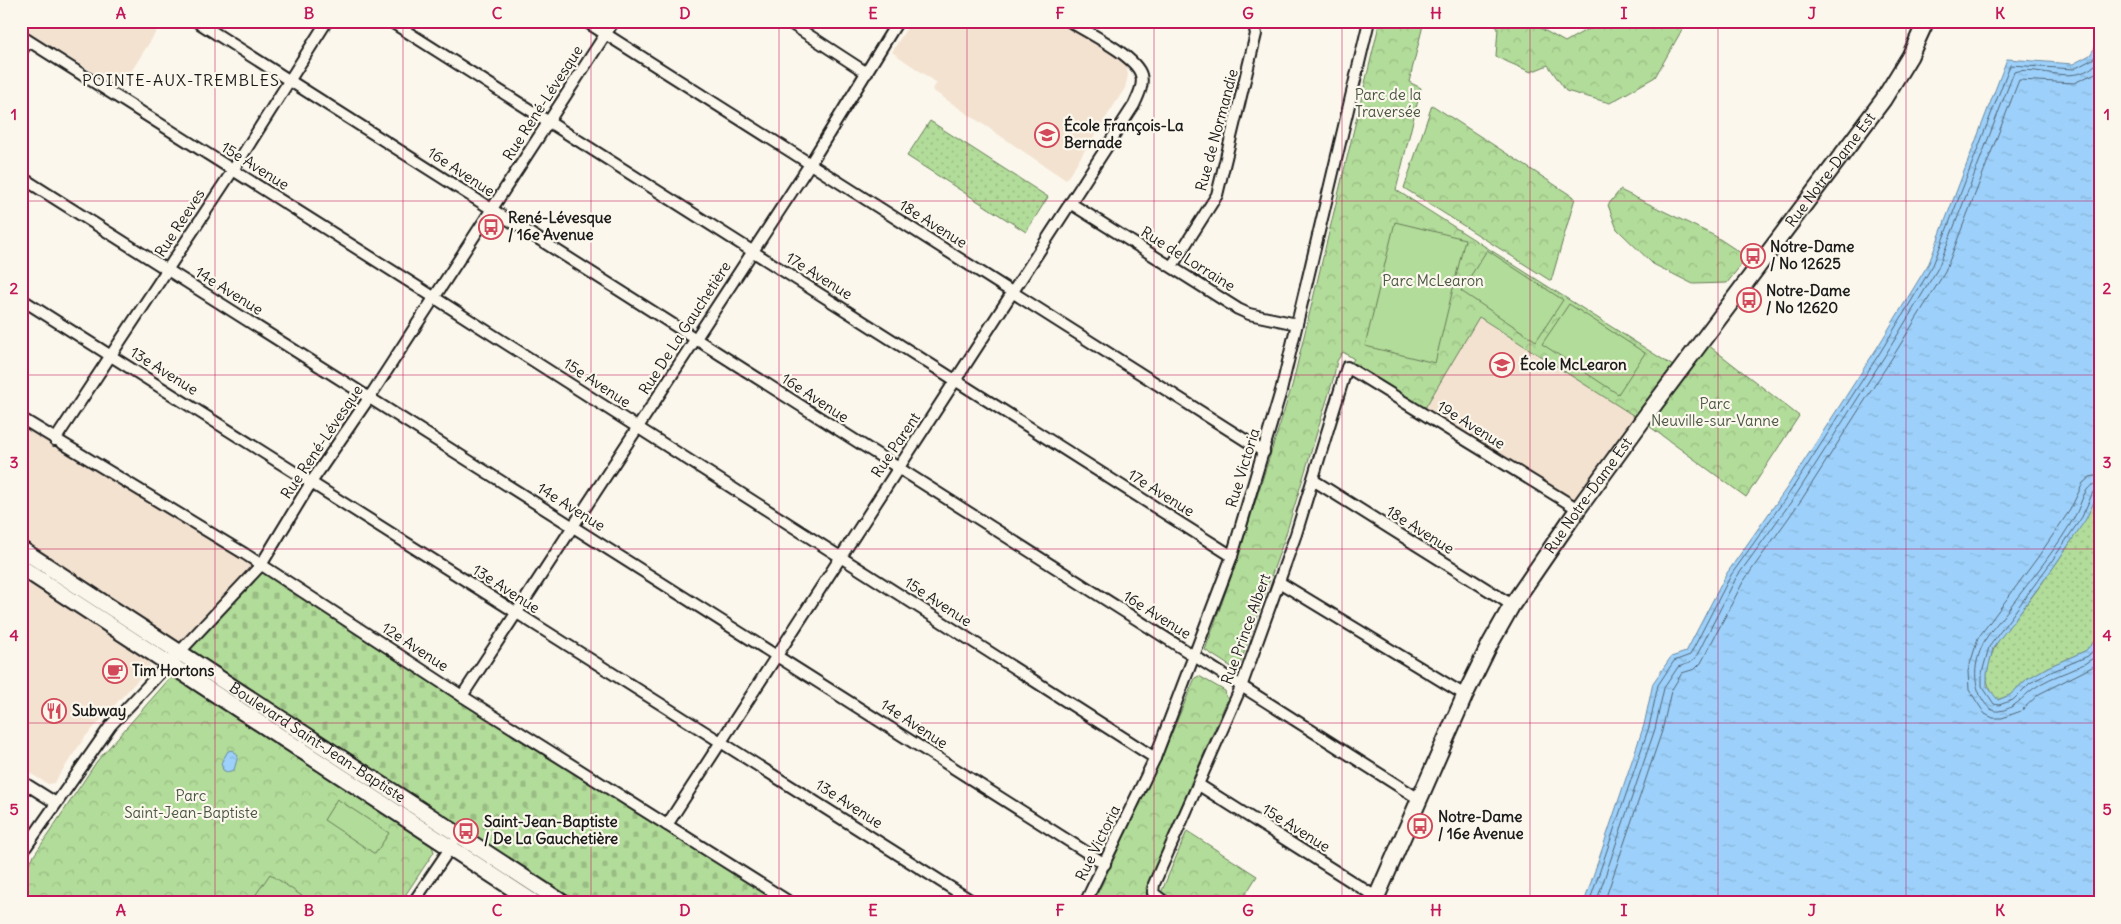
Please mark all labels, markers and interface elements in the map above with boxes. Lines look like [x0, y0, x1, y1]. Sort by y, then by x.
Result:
text: A [116, 3, 126, 23]
text: B [304, 3, 315, 23]
text: C [492, 3, 503, 23]
text: D [679, 3, 691, 23]
text: E [868, 3, 878, 23]
text: F [1055, 3, 1065, 23]
text: G [1242, 3, 1254, 23]
text: H [1430, 3, 1442, 23]
text: I [1621, 3, 1628, 23]
text: J [1808, 3, 1817, 23]
text: K [1995, 3, 2005, 23]
street label: Rue René-Lévesque [498, 42, 587, 164]
street label: Rue de Normandie [1191, 67, 1242, 193]
district label: POINTE-AUX-TREMBLES [82, 70, 280, 90]
park label: Parc de la Traversée [1355, 85, 1422, 121]
text: 1 [11, 104, 17, 124]
text: 1 [2104, 104, 2110, 124]
street label: Rue Notre-Dame Est [1781, 108, 1879, 231]
place label: École François-La Bernade [1064, 115, 1184, 152]
school or university icon: École François-La Bernade [1034, 122, 1060, 148]
street label: 15e Avenue [218, 137, 293, 194]
street label: 16e Avenue [424, 143, 499, 200]
street label: Rue Reeves [151, 185, 209, 260]
street label: 18e Avenue [896, 195, 971, 252]
place label: René-Lévesque / 16e Avenue [508, 208, 612, 244]
bus stop icon: René-Lévesque / 16e Avenue [478, 214, 504, 240]
street label: Rue de Lorraine [1138, 222, 1239, 295]
place label: Notre-Dame / No 12625 [1770, 237, 1854, 273]
bus stop icon: Notre-Dame / No 12625 [1740, 243, 1766, 269]
street label: 17e Avenue [783, 248, 856, 303]
street label: Rue De La Gauchetière [634, 258, 735, 398]
street label: 14e Avenue [192, 262, 267, 319]
park label: Parc McLearon [1382, 271, 1484, 290]
text: 2 [10, 278, 19, 298]
text: 2 [2103, 278, 2112, 298]
place label: Notre-Dame / No 12620 [1766, 281, 1850, 317]
bus stop icon: Notre-Dame / No 12620 [1736, 287, 1762, 313]
street label: 13e Avenue [127, 342, 202, 399]
school or university icon: École McLearon [1489, 352, 1515, 378]
street label: 15e Avenue [560, 354, 635, 411]
place label: École McLearon [1520, 354, 1627, 374]
street label: 16e Avenue [778, 369, 853, 426]
street label: Rue René-Lévesque [276, 381, 367, 502]
park label: Parc Neuville-sur-Vanne [1651, 394, 1779, 430]
street label: 19e Avenue [1434, 396, 1509, 453]
street label: Rue Parent [867, 409, 924, 481]
street label: Rue Victoria [1221, 426, 1264, 510]
street label: Rue Notre-Dame Est [1540, 433, 1636, 557]
text: 3 [9, 452, 19, 472]
text: 3 [2102, 452, 2112, 472]
street label: 17e Avenue [1125, 465, 1198, 520]
street label: 14e Avenue [534, 478, 609, 535]
street label: 18e Avenue [1383, 501, 1458, 558]
street label: 13e Avenue [469, 560, 543, 617]
street label: Rue Prince Albert [1217, 571, 1274, 687]
street label: 15e Avenue [901, 573, 976, 630]
street label: 16e Avenue [1120, 586, 1195, 643]
street label: 12e Avenue [378, 618, 452, 675]
text: 4 [9, 625, 19, 645]
text: 4 [2102, 625, 2112, 645]
cafe icon: Tim Hortons [102, 658, 128, 684]
place label: Tim Hortons [132, 661, 214, 680]
street label: Boulevard Saint-Jean-Baptiste [226, 678, 409, 807]
street label: 14e Avenue [877, 695, 952, 752]
restaurant icon: Subway [41, 698, 67, 724]
place label: Subway [72, 701, 126, 721]
street label: 13e Avenue [812, 775, 886, 832]
park label: Parc Saint-Jean-Baptiste [124, 786, 258, 822]
text: 5 [9, 799, 19, 819]
street label: 15e Avenue [1259, 799, 1334, 856]
text: 5 [2102, 799, 2112, 819]
street label: Rue Victoria [1071, 802, 1124, 884]
place label: Notre-Dame / 16e Avenue [1438, 807, 1524, 843]
place label: Saint-Jean-Baptiste / De La Gauchetière [484, 812, 618, 848]
bus stop icon: Notre-Dame / 16e Avenue [1407, 813, 1433, 839]
bus stop icon: Saint-Jean-Baptiste / De La Gauchetière [453, 818, 479, 844]
text: A [116, 900, 126, 920]
text: B [304, 900, 315, 920]
text: C [492, 900, 503, 920]
text: D [679, 900, 691, 920]
text: E [868, 900, 878, 920]
text: F [1055, 900, 1065, 920]
text: G [1242, 900, 1254, 920]
text: H [1430, 900, 1442, 920]
text: I [1621, 900, 1628, 920]
text: J [1808, 900, 1817, 920]
text: K [1995, 900, 2005, 920]

